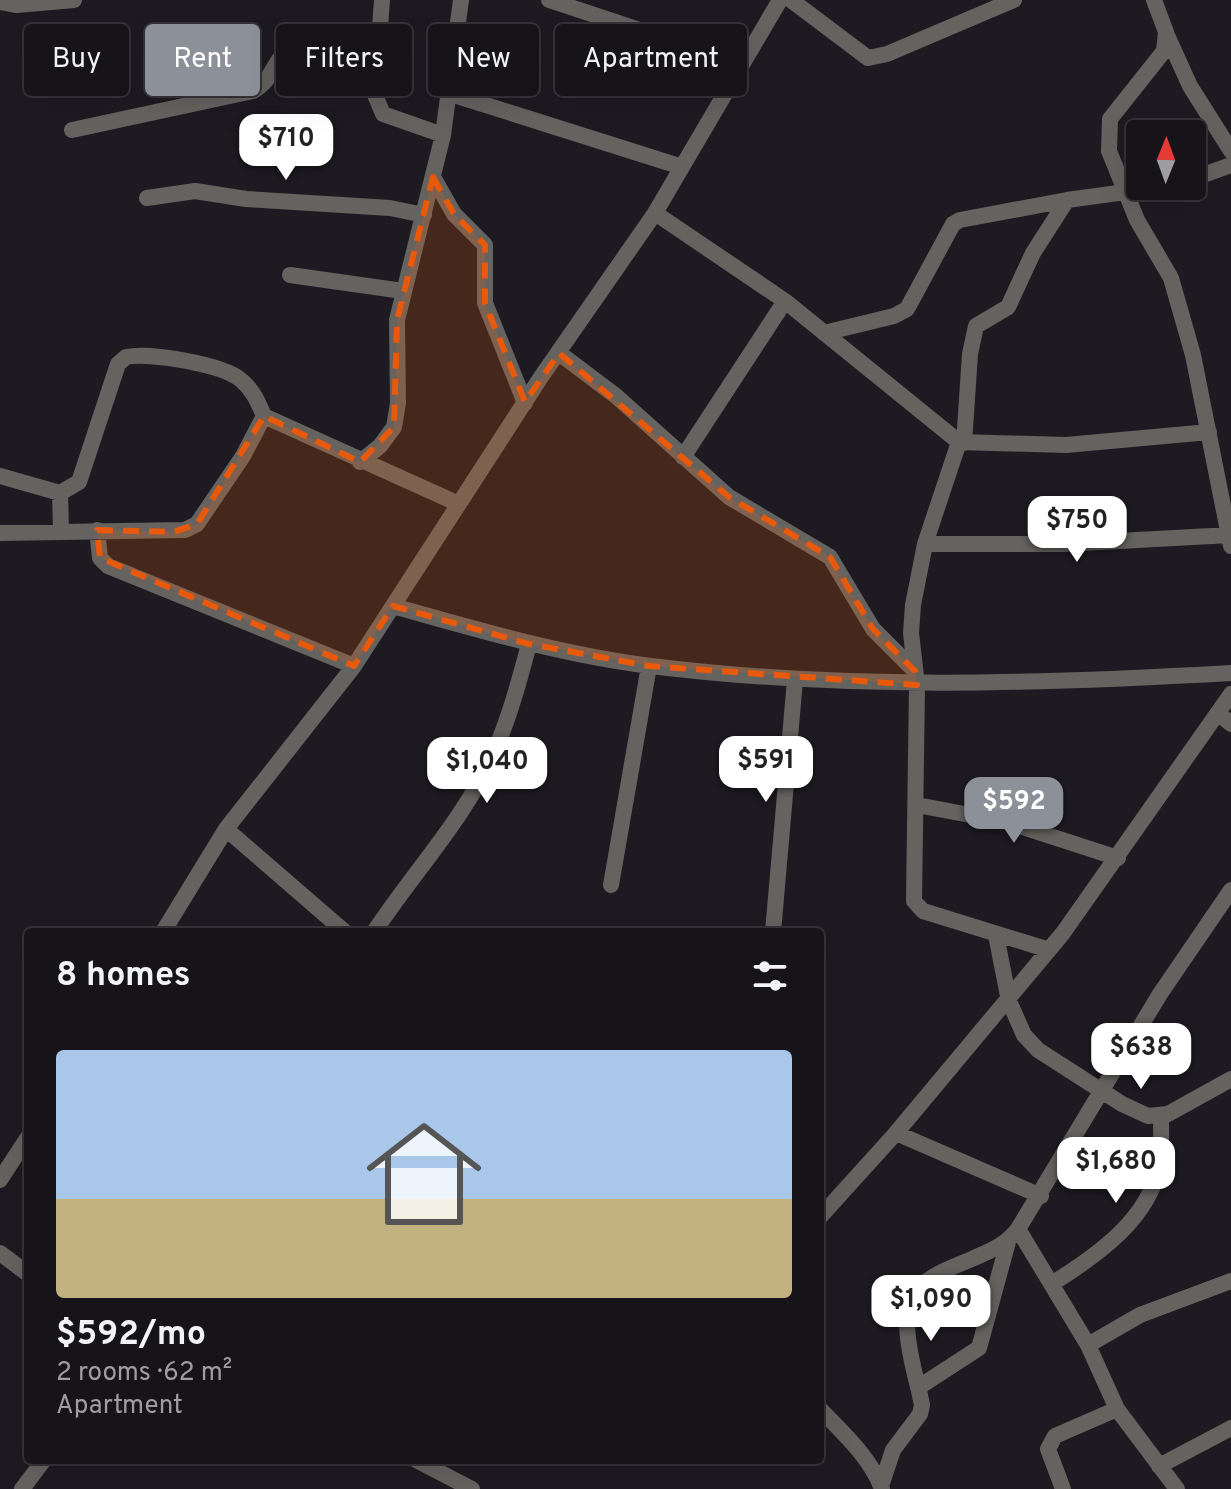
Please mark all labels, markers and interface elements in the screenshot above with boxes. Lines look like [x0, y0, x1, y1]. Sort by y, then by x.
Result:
chip: Buy [24, 24, 129, 96]
chip: Rent [145, 24, 260, 96]
chip: Filters [276, 24, 412, 96]
chip: New [428, 24, 539, 96]
chip: Apartment [555, 24, 747, 96]
pin: $710 [239, 114, 333, 182]
north arrow [1126, 120, 1206, 200]
map controls [1126, 120, 1206, 200]
text: $710 [257, 123, 315, 156]
pin: $750 [1030, 496, 1124, 564]
text: $750 [1046, 505, 1108, 538]
pin: $591 [719, 736, 813, 804]
pin: $1,040 [422, 737, 552, 805]
text: $591 [737, 745, 795, 778]
text: $1,040 [445, 746, 529, 779]
pin: $592 [967, 777, 1061, 845]
text: $592 [982, 786, 1046, 819]
icon: filters [748, 954, 792, 998]
text: 8 homes [56, 955, 190, 998]
pin: $638 [1094, 1023, 1188, 1091]
text: $638 [1109, 1032, 1173, 1065]
icon: home [352, 1102, 496, 1246]
pin: $1,680 [1051, 1137, 1181, 1205]
text: $1,680 [1075, 1146, 1157, 1179]
pin: $1,090 [866, 1275, 996, 1343]
text: $1,090 [889, 1284, 973, 1317]
text: $592/mo [56, 1314, 206, 1357]
text: 2 rooms · 62 m² [56, 1357, 232, 1390]
text: Apartment [56, 1390, 183, 1423]

